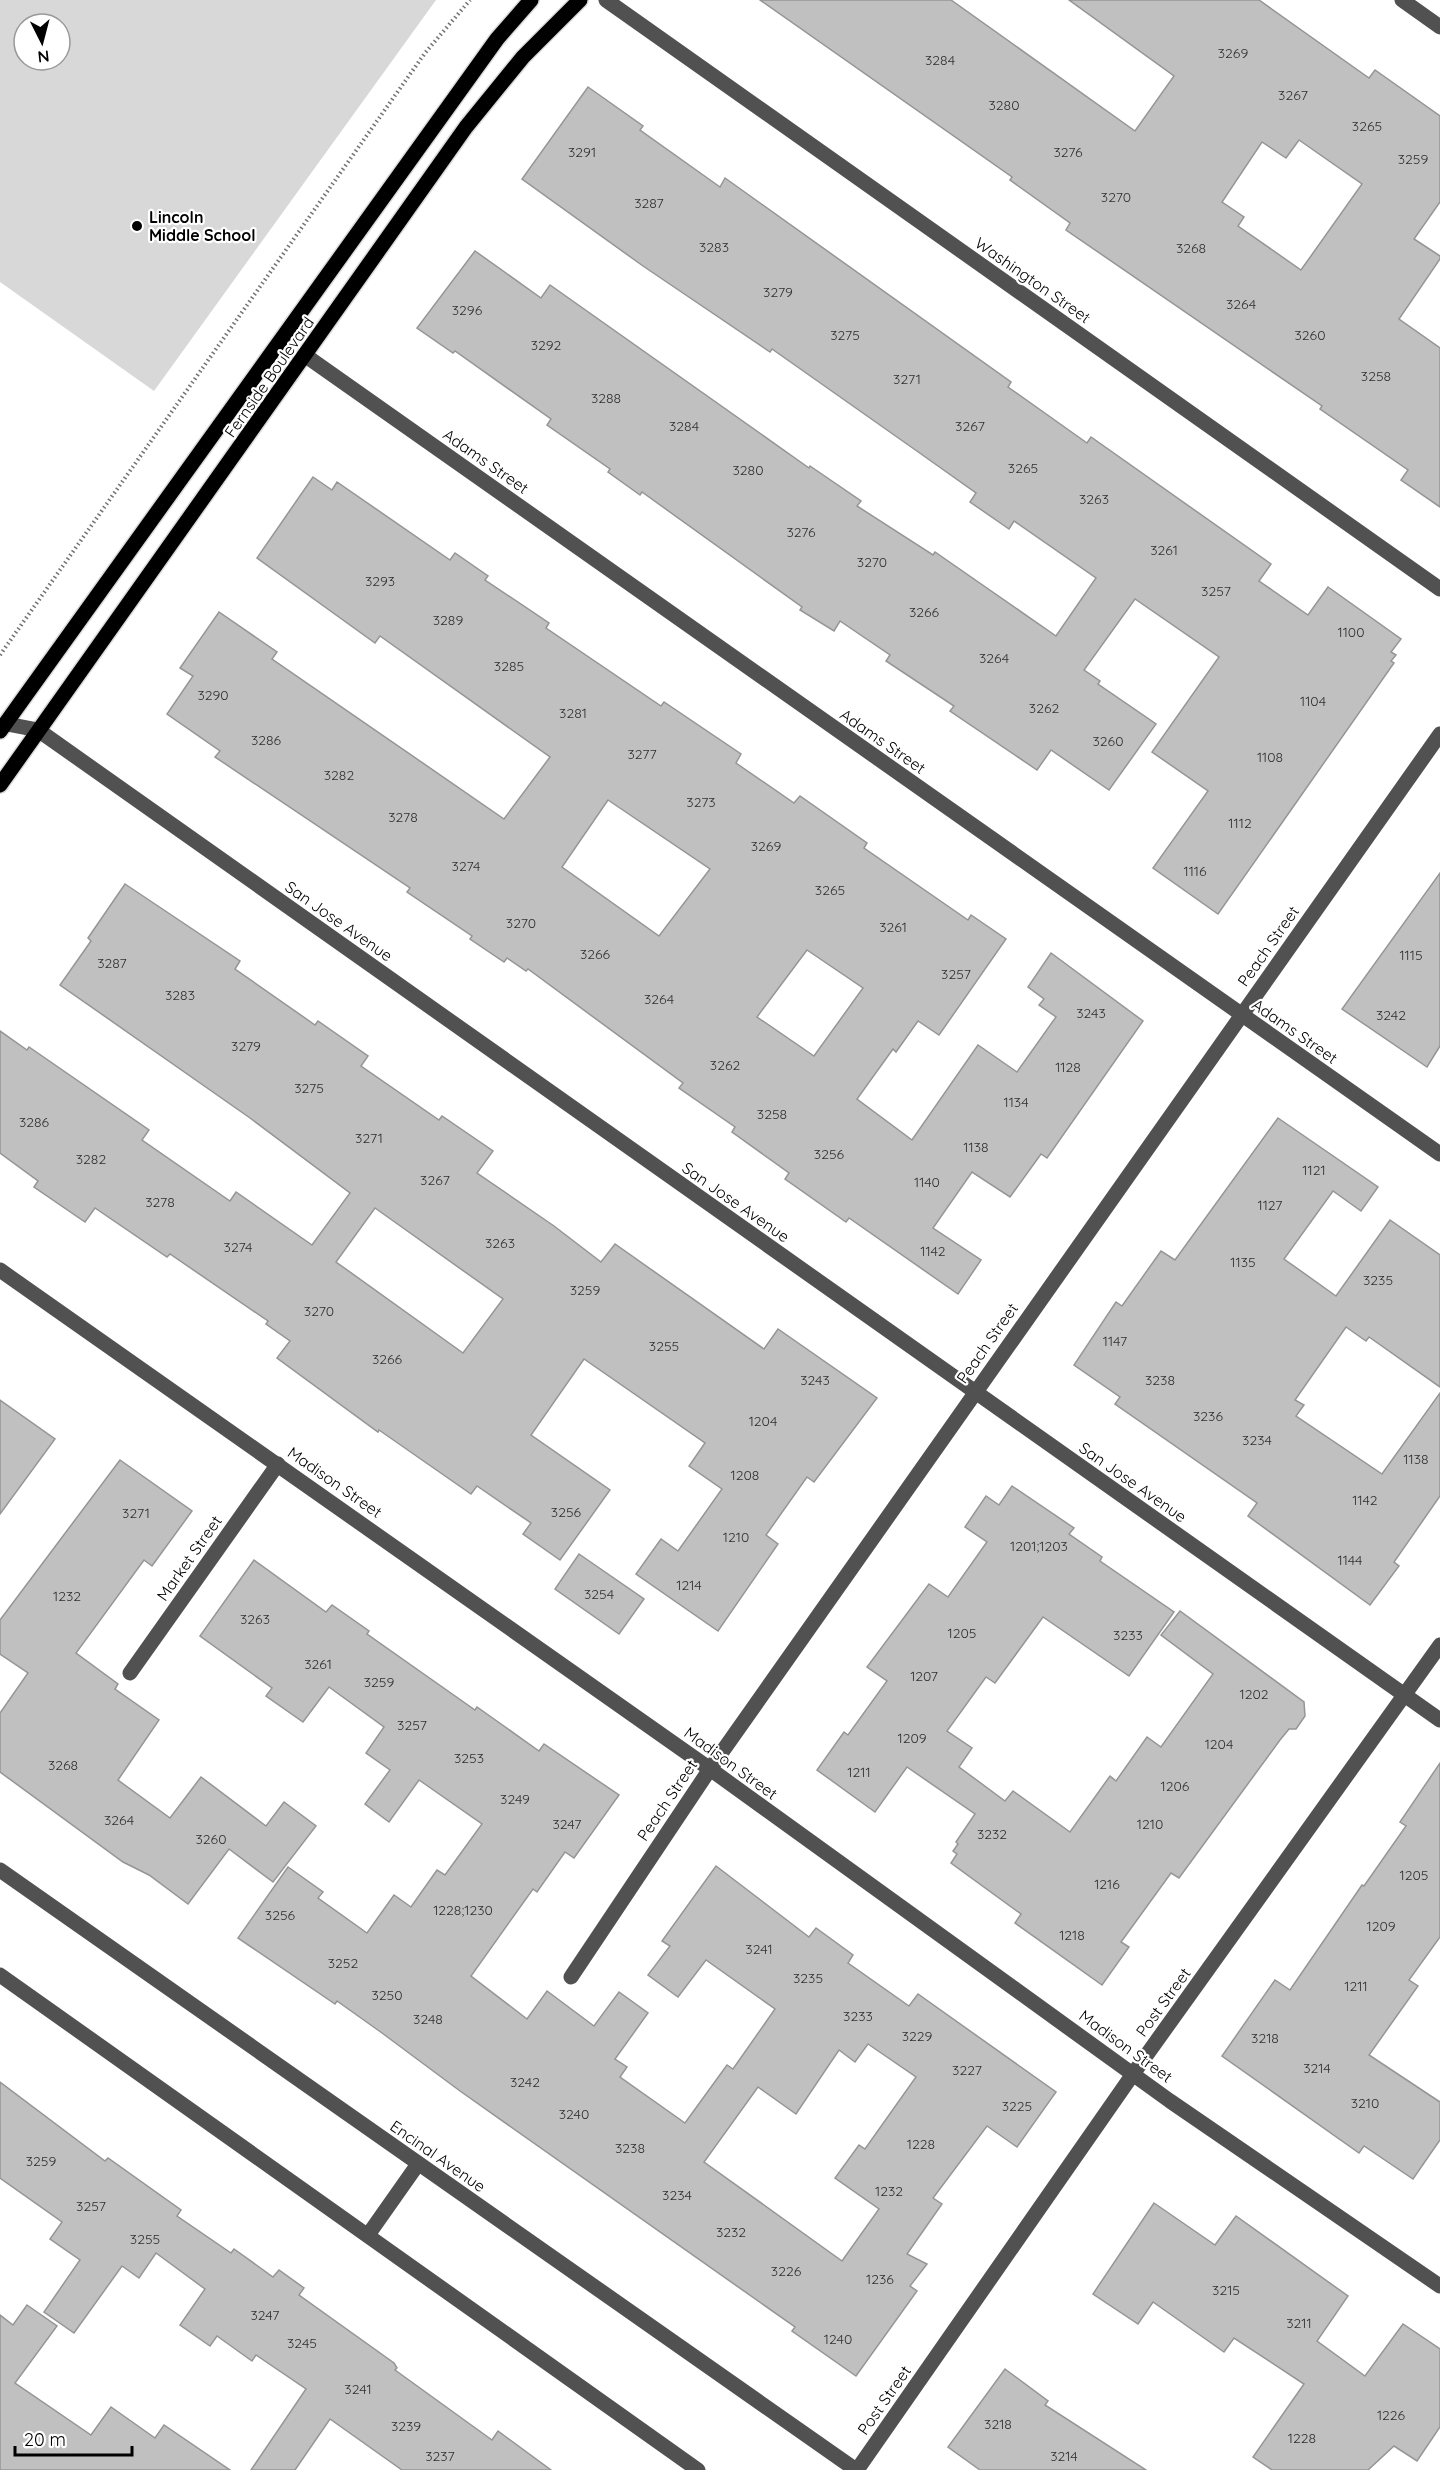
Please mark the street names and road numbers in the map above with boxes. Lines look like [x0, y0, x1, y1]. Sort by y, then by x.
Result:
street label: Washington Street [971, 233, 1095, 327]
street label: Fernside Boulevard [220, 313, 318, 441]
street label: Adams Street [439, 424, 533, 498]
street label: Adams Street [836, 704, 930, 778]
street label: San Jose Avenue [281, 876, 397, 966]
street label: Peach Street [1233, 902, 1303, 990]
street label: Adams Street [1248, 994, 1342, 1068]
street label: San Jose Avenue [678, 1157, 794, 1247]
street label: Peach Street [952, 1299, 1022, 1387]
street label: San Jose Avenue [1075, 1437, 1191, 1527]
street label: Madison Street [284, 1442, 386, 1522]
street label: Market Street [152, 1511, 226, 1605]
street label: Madison Street [680, 1722, 782, 1804]
street label: Peach Street [633, 1756, 701, 1844]
street label: Post Street [1131, 1964, 1195, 2040]
street label: Madison Street [1075, 2005, 1177, 2087]
street label: Encinal Avenue [386, 2116, 490, 2196]
street label: Post Street [853, 2361, 915, 2439]

